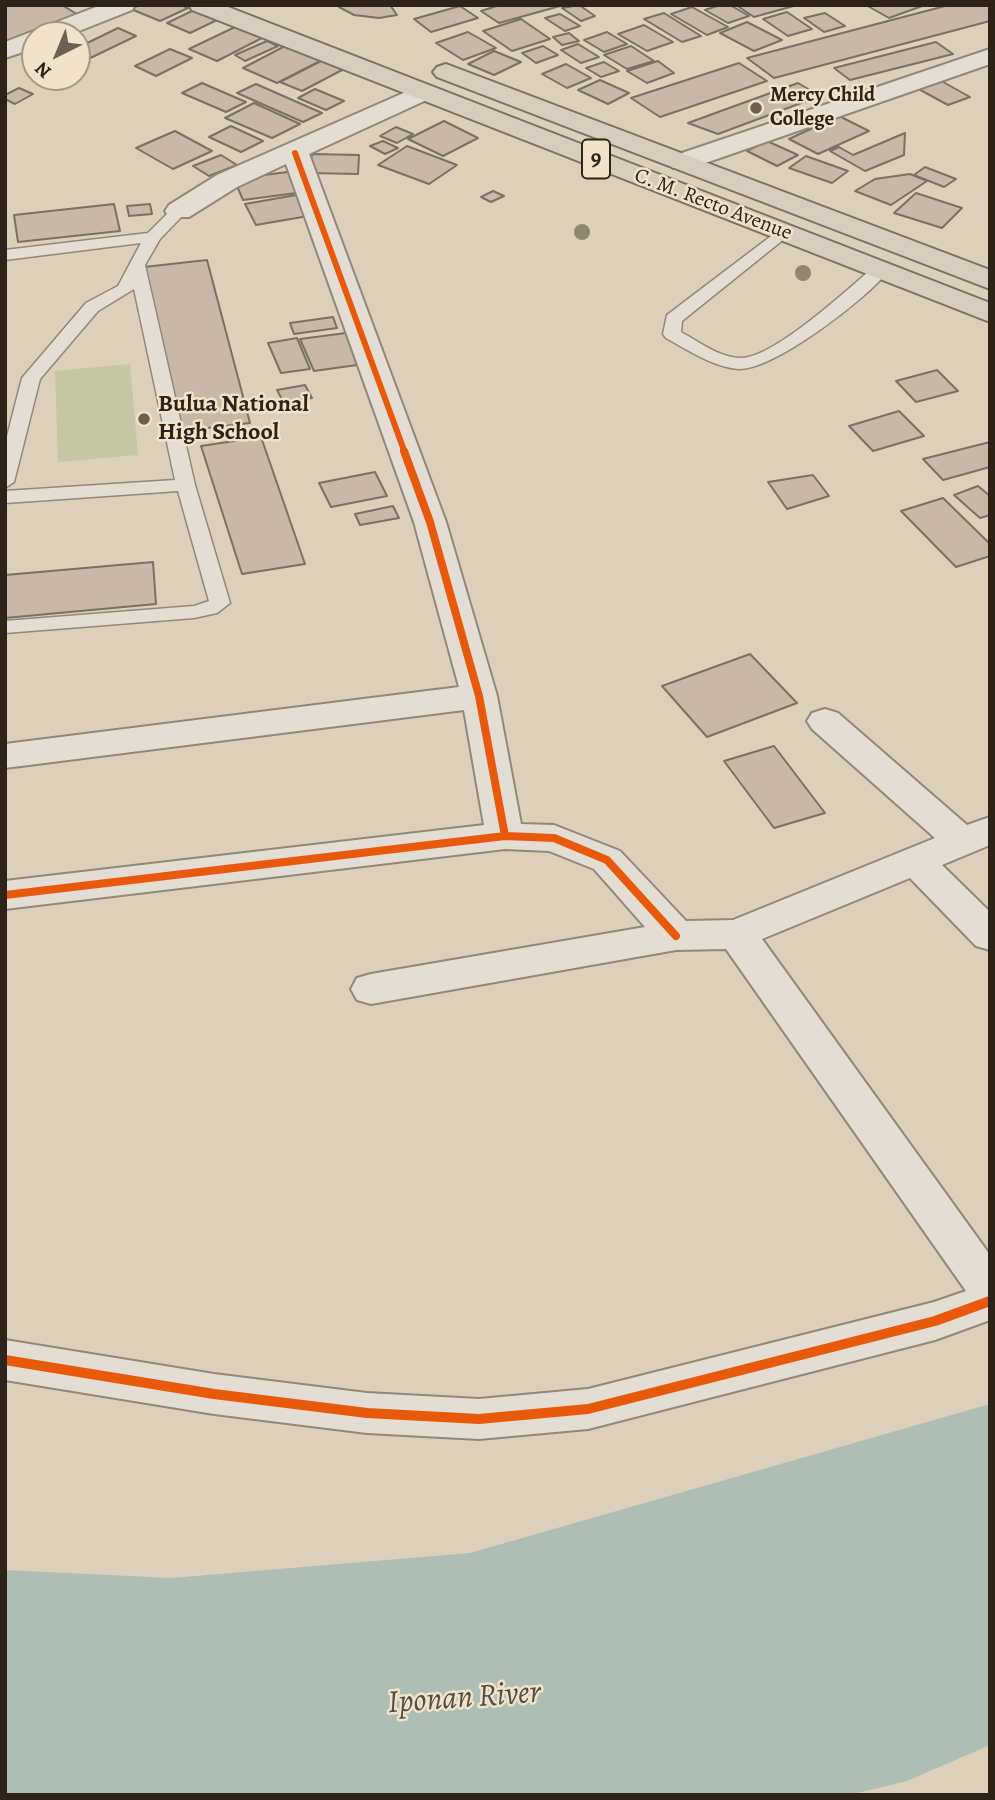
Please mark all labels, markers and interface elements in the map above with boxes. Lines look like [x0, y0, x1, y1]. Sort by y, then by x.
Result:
north arrow [21, 21, 91, 91]
text: N [29, 56, 57, 84]
place label: Mercy Child College [770, 83, 875, 133]
marker: Mercy Child College [748, 100, 764, 116]
road number: 9 [582, 140, 610, 178]
street label: C. M. Recto Avenue [631, 163, 795, 247]
place label: Bulua National High School [158, 391, 309, 447]
marker: Bulua National High School [136, 411, 152, 427]
water label: Iponan River [386, 1675, 542, 1723]

